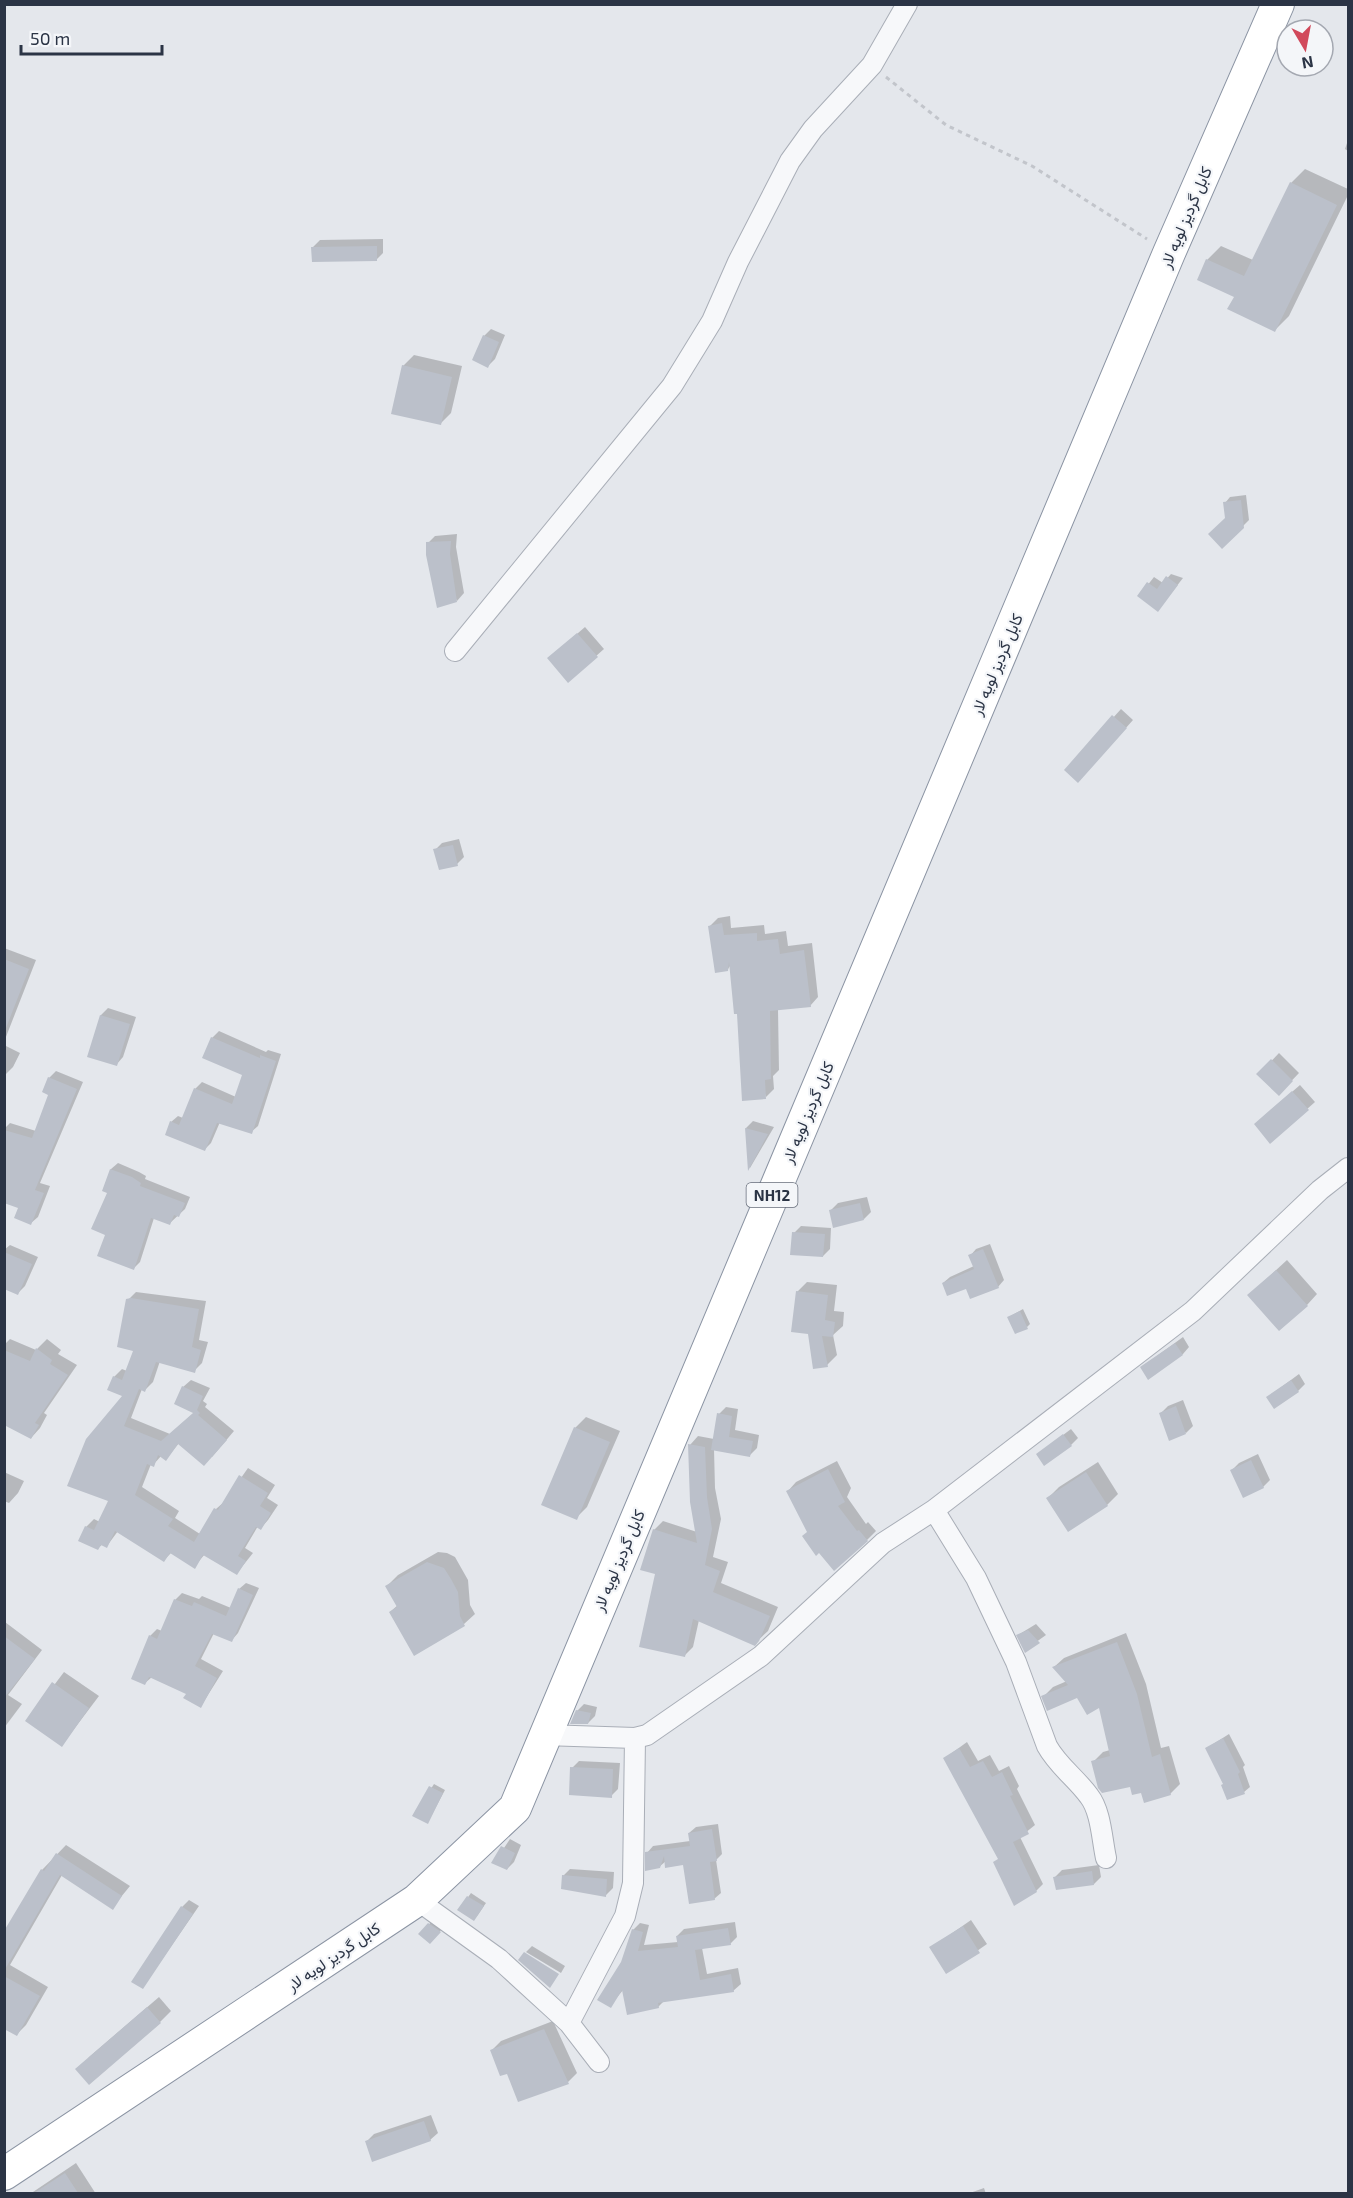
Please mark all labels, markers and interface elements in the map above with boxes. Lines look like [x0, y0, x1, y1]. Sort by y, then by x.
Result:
scale bar [21, 18, 162, 56]
north arrow [1275, 18, 1335, 78]
text: 50 m [30, 27, 70, 49]
text: N [1300, 53, 1315, 74]
street label: کابل گردیز لویه لار [1155, 163, 1217, 272]
street label: کابل گردیز لویه لار [966, 610, 1028, 719]
street label: کابل گردیز لویه لار [777, 1058, 839, 1167]
road number: NH12 [746, 1183, 798, 1207]
street label: کابل گردیز لویه لار [588, 1506, 650, 1615]
street label: کابل گردیز لویه لار [282, 1918, 384, 1996]

